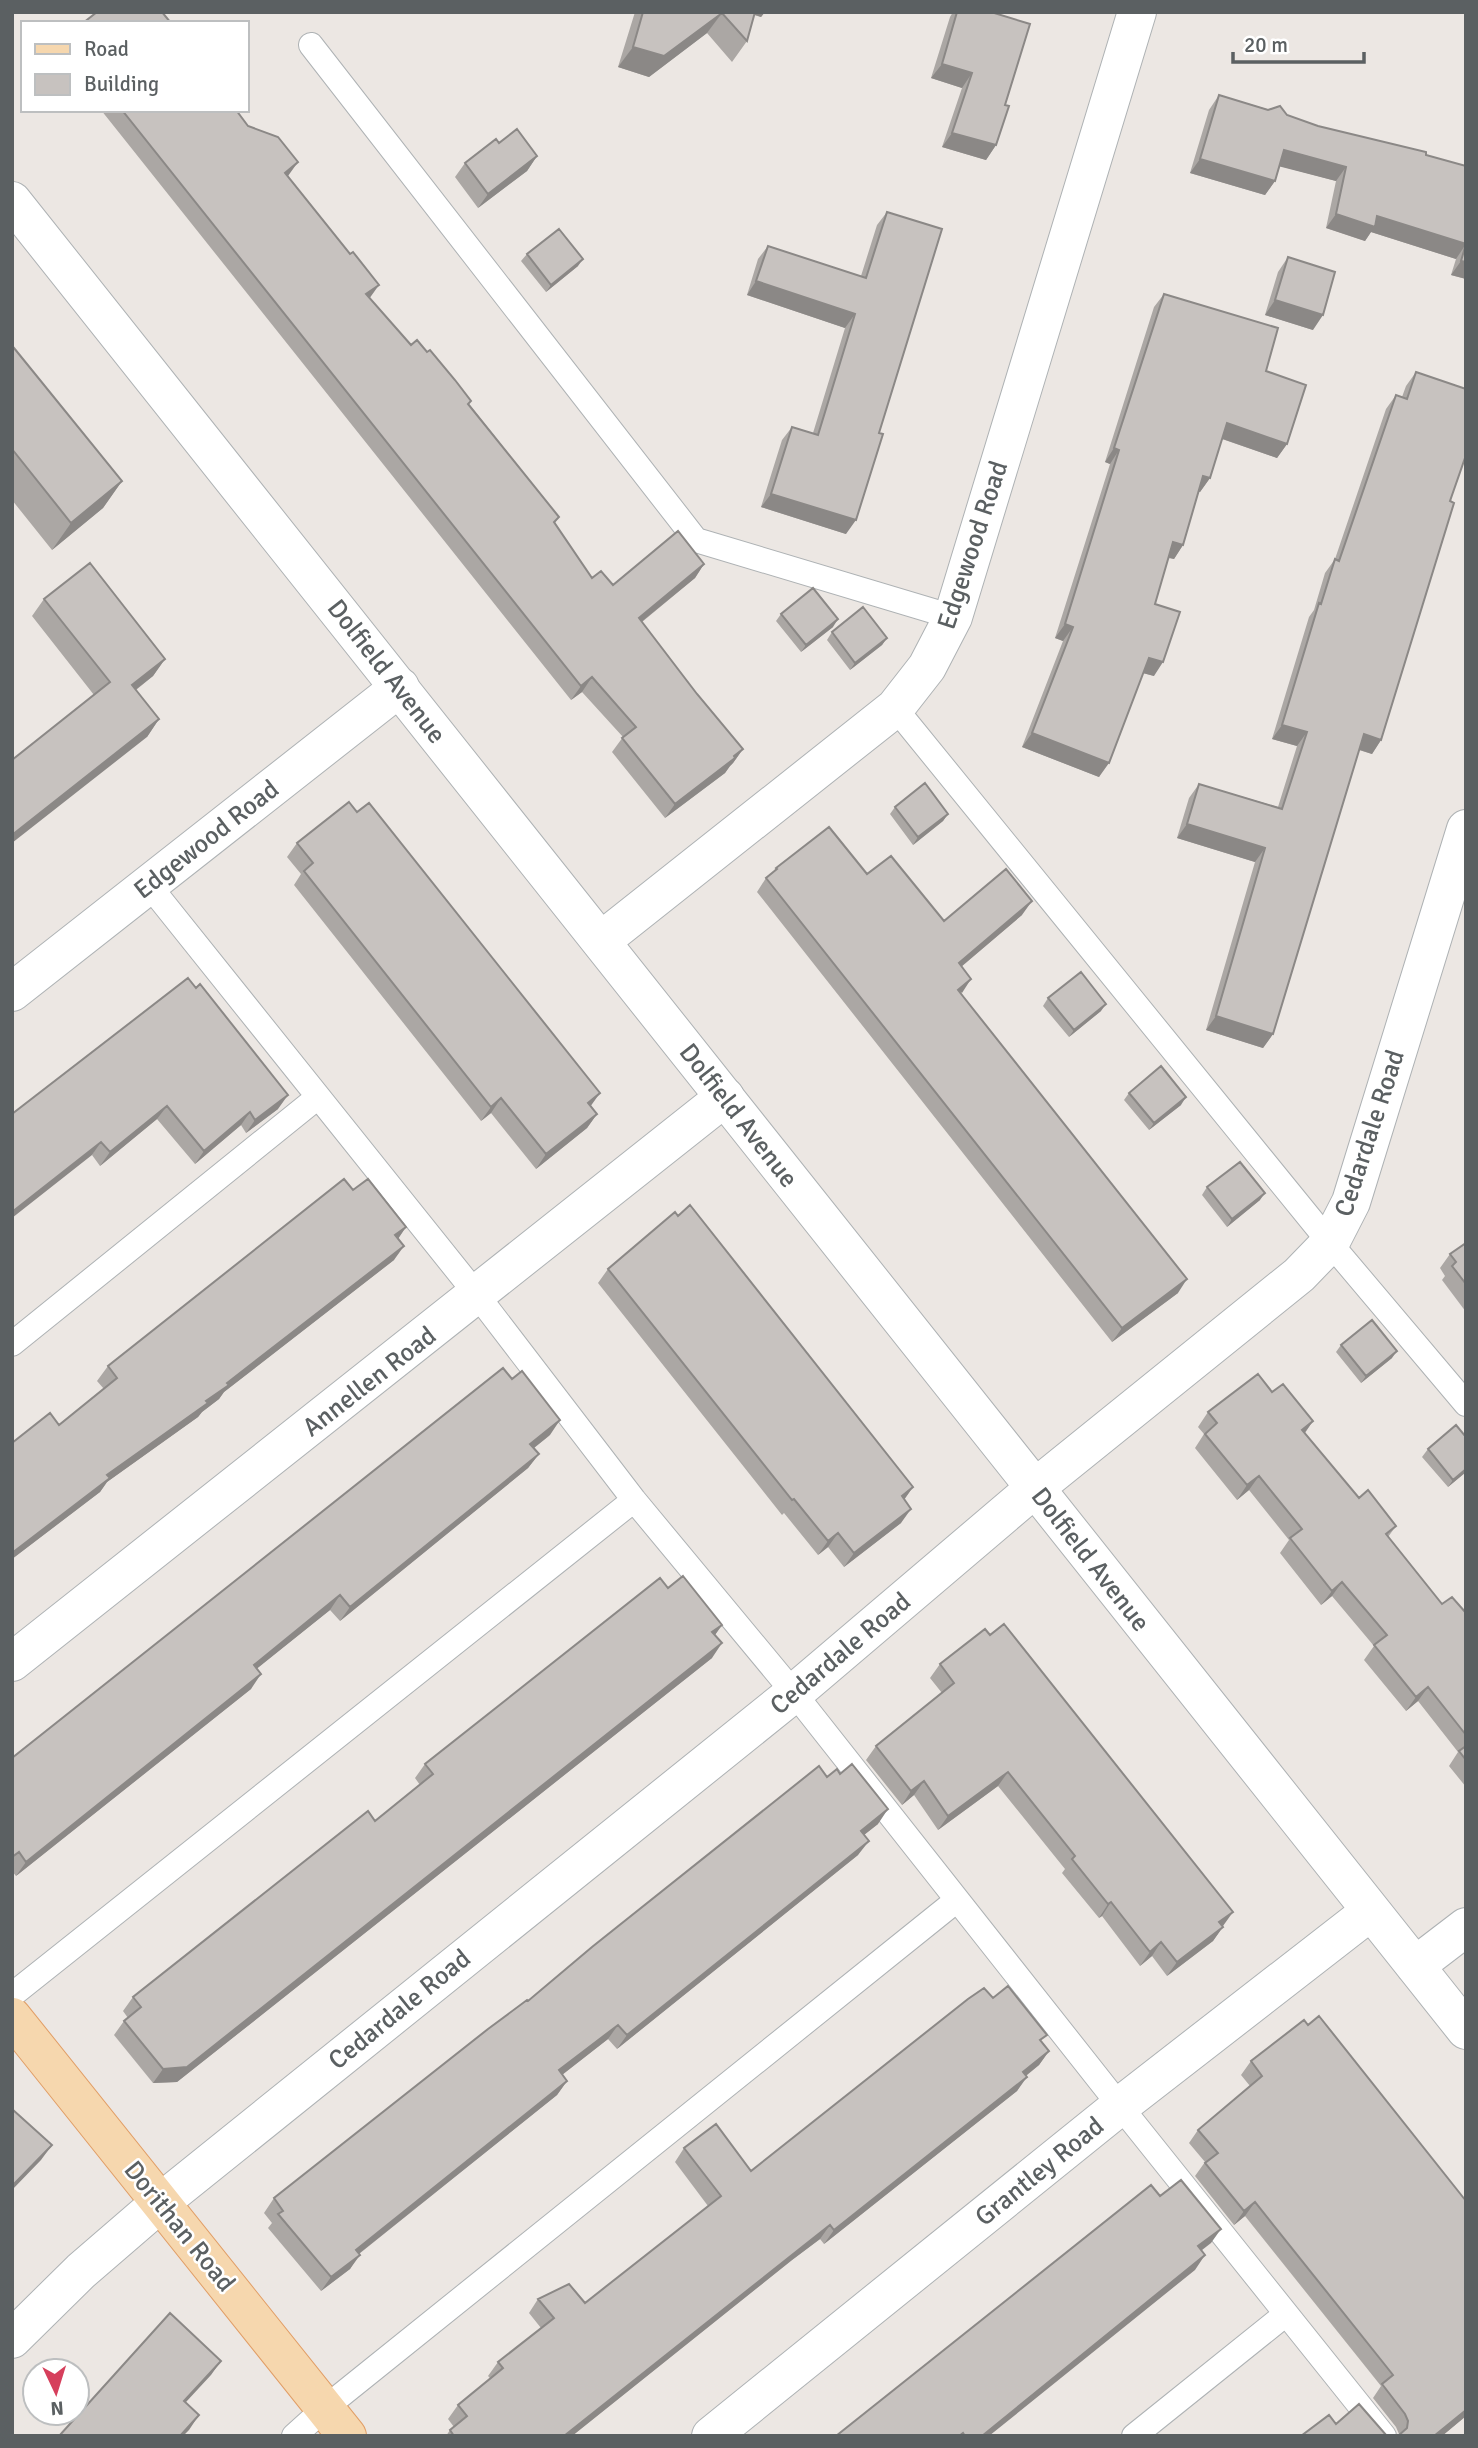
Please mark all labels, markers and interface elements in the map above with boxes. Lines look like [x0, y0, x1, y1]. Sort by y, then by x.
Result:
legend [21, 21, 248, 112]
scale bar [1233, 21, 1364, 65]
text: 20 m [1244, 32, 1288, 58]
text: Road [84, 36, 129, 62]
text: Building [84, 71, 159, 97]
street label: Edgewood Road [931, 457, 1015, 634]
street label: Dolfield Avenue [320, 593, 452, 750]
street label: Edgewood Road [128, 773, 286, 906]
street label: Dolfield Avenue [672, 1037, 804, 1194]
street label: Cedardale Road [1328, 1046, 1412, 1221]
street label: Annellen Road [296, 1320, 443, 1444]
street label: Dolfield Avenue [1024, 1481, 1156, 1638]
street label: Cedardale Road [764, 1586, 917, 1722]
street label: Cedardale Road [322, 1943, 477, 2077]
street label: Grantley Road [969, 2110, 1110, 2233]
street label: Dorithan Road [117, 2155, 242, 2299]
north arrow [21, 2357, 91, 2427]
text: N [50, 2396, 65, 2420]

